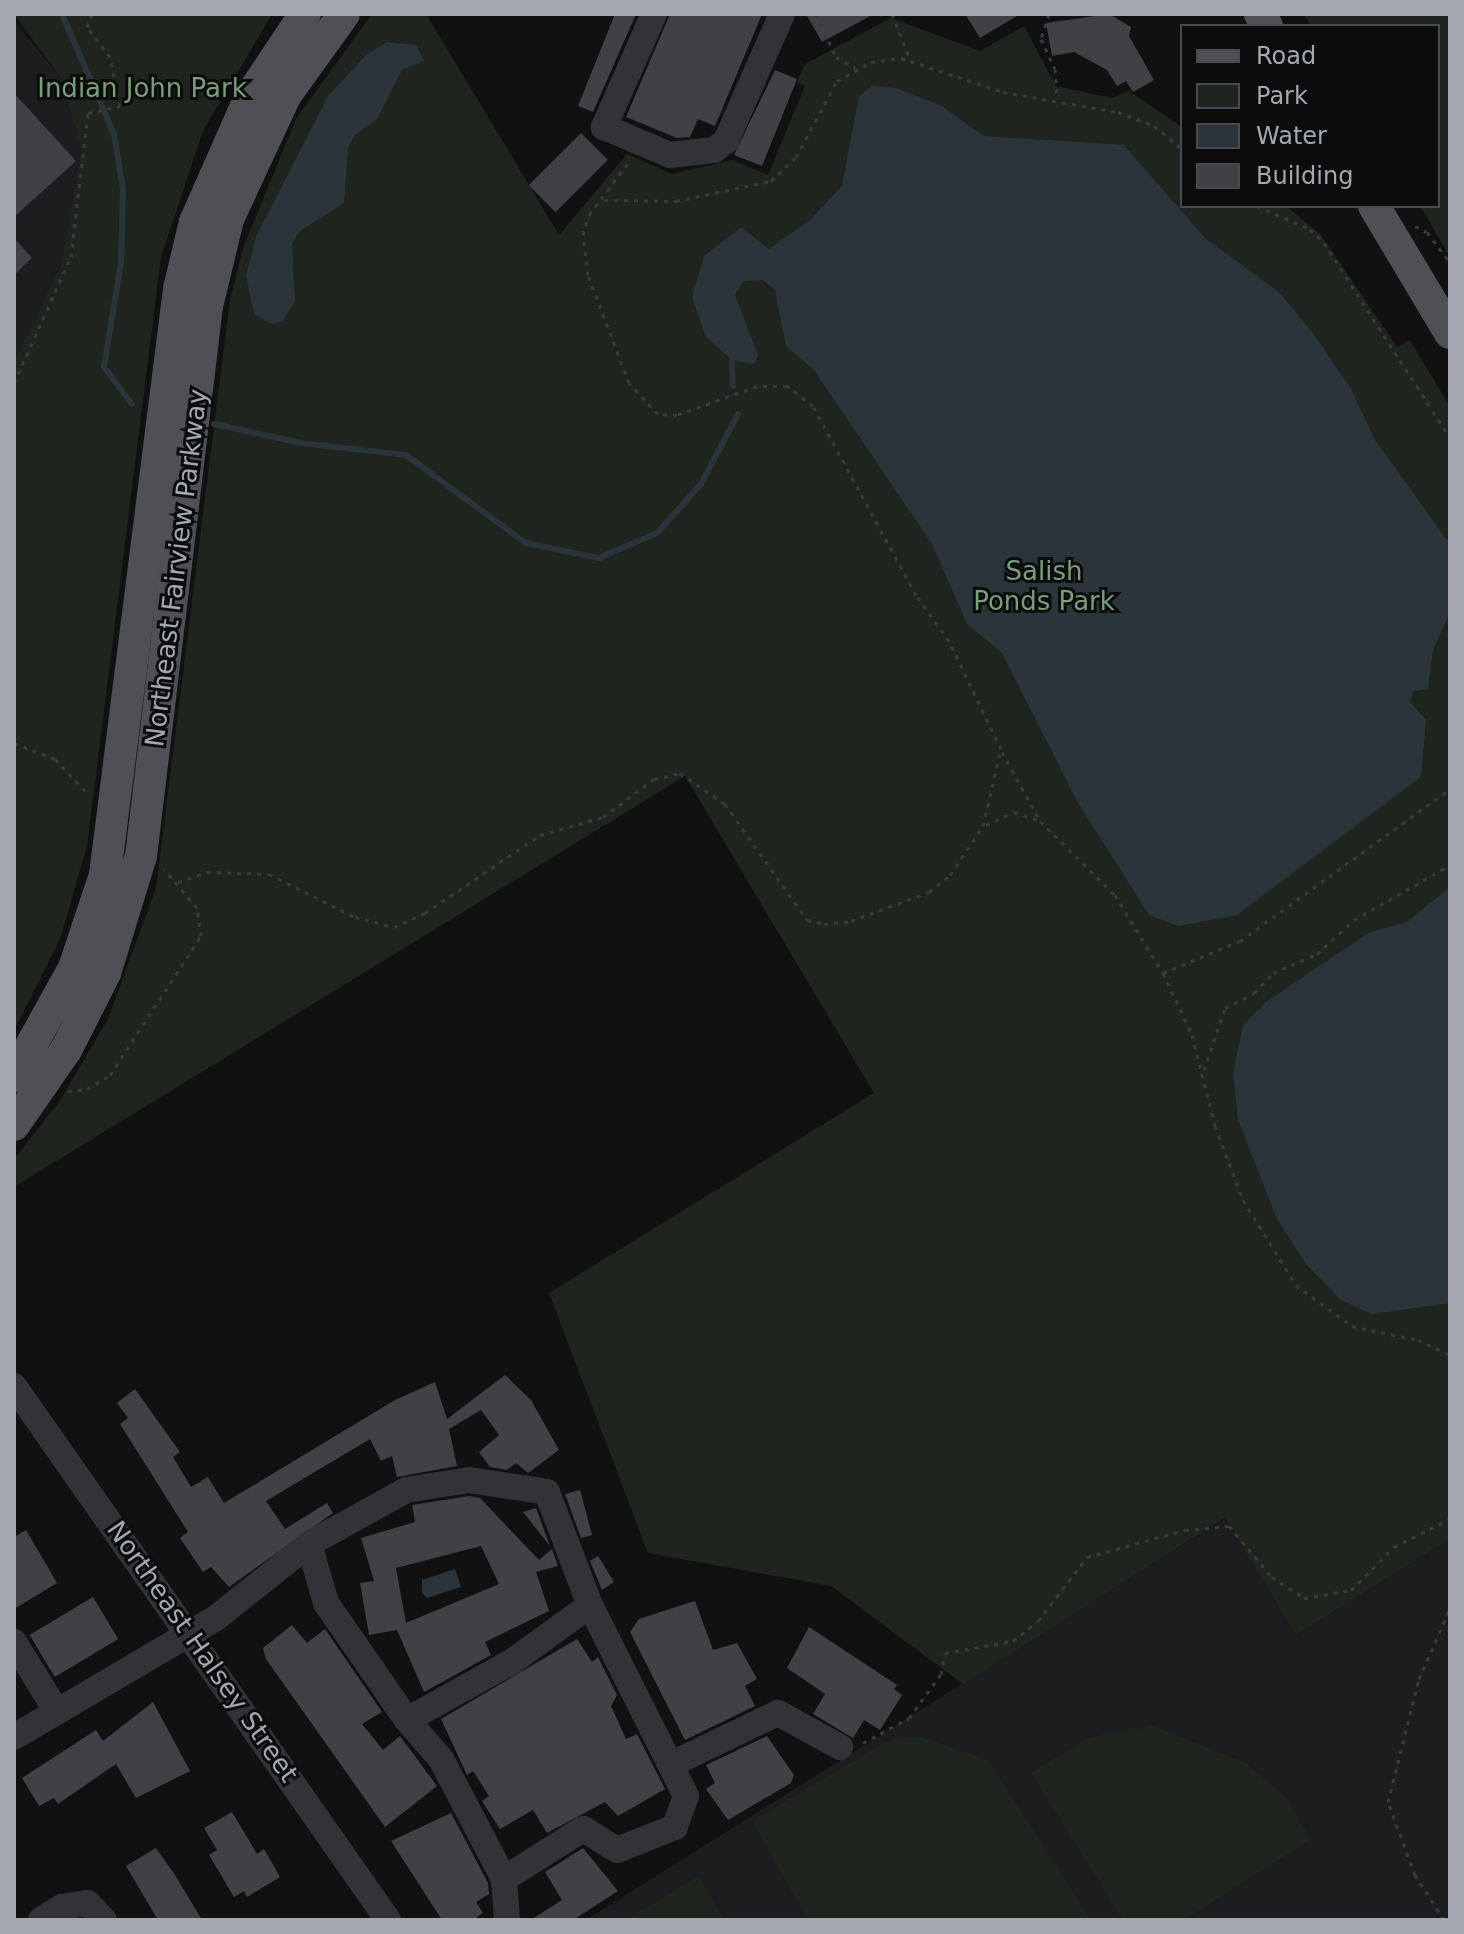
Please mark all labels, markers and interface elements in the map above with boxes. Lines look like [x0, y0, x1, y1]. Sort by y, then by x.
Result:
legend [1180, 24, 1440, 208]
text: Road [1256, 42, 1316, 70]
park label: Indian John Park [37, 73, 247, 105]
text: Park [1256, 82, 1308, 110]
text: Water [1256, 122, 1327, 150]
text: Building [1256, 162, 1353, 190]
street label: Northeast Fairview Parkway [140, 387, 214, 749]
park label: Salish Ponds Park [973, 556, 1115, 618]
street label: Northeast Halsey Street [100, 1515, 304, 1789]

